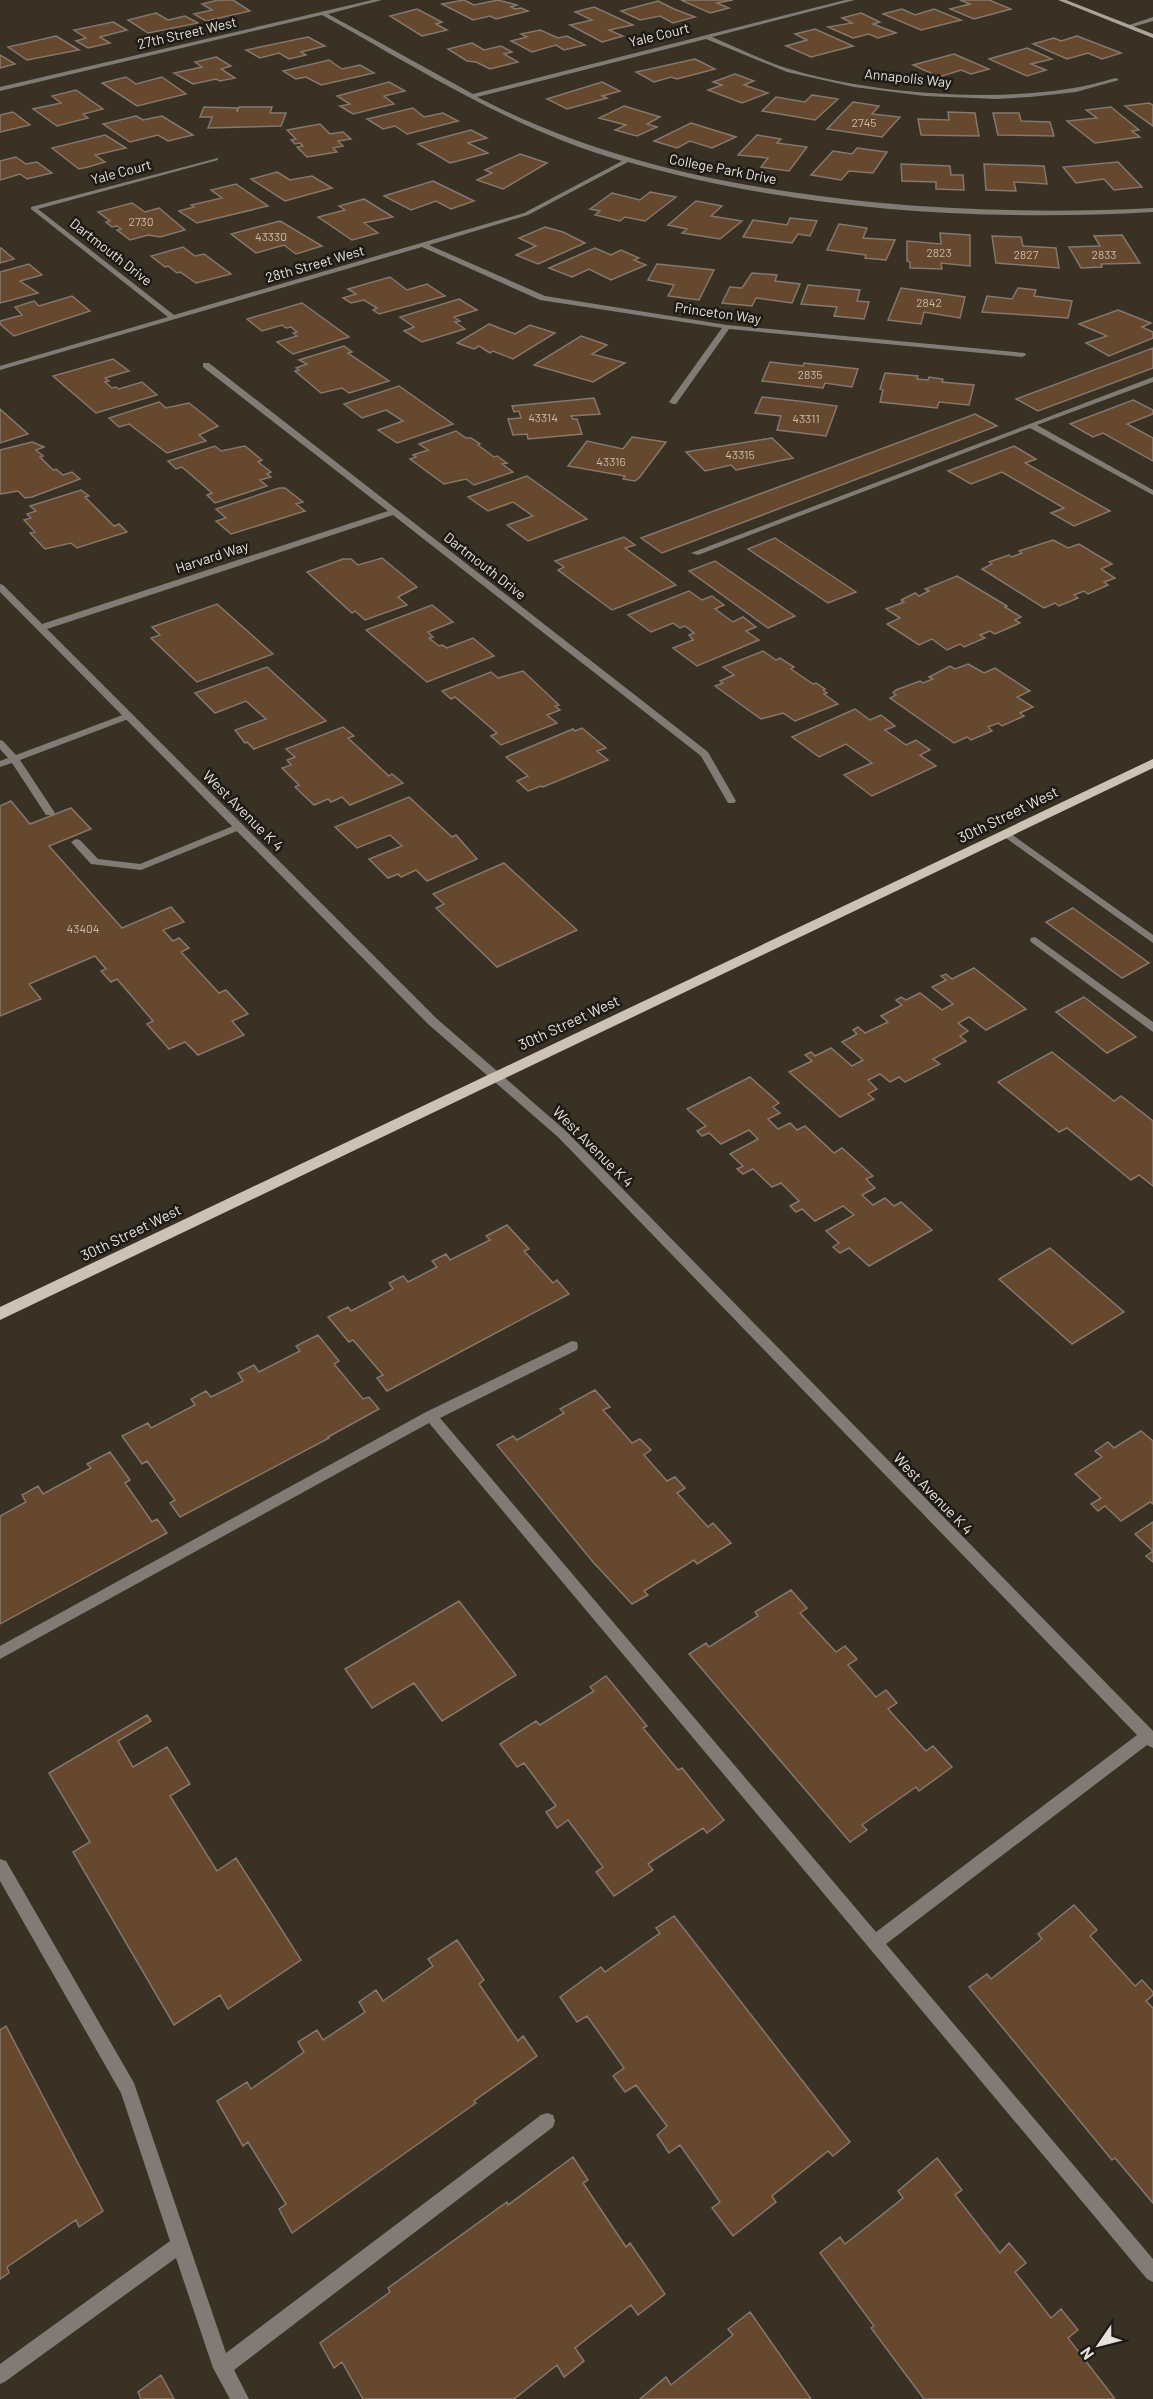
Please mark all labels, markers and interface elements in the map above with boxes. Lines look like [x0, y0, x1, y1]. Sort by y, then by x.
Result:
street label: 27th Street West [136, 13, 238, 52]
street label: Yale Court [627, 19, 691, 50]
street label: Annapolis Way [864, 64, 953, 91]
house number: 2745 [852, 115, 876, 129]
street label: College Park Drive [668, 150, 778, 187]
street label: Yale Court [89, 155, 153, 188]
street label: Dartmouth Drive [67, 214, 156, 289]
house number: 2730 [128, 214, 154, 228]
house number: 43330 [255, 229, 287, 243]
street label: 28th Street West [263, 241, 366, 286]
house number: 2823 [926, 245, 952, 259]
house number: 2827 [1014, 247, 1039, 261]
house number: 2833 [1091, 247, 1117, 261]
house number: 2842 [916, 295, 942, 309]
street label: Princeton Way [674, 298, 763, 327]
house number: 2835 [797, 367, 823, 381]
house number: 43314 [528, 410, 558, 424]
house number: 43311 [792, 411, 820, 425]
house number: 43315 [725, 447, 755, 461]
house number: 43316 [596, 454, 626, 468]
street label: Dartmouth Drive [441, 528, 530, 603]
street label: Harvard Way [173, 537, 251, 576]
street label: West Avenue K 4 [199, 766, 288, 855]
street label: 30th Street West [954, 782, 1061, 846]
house number: 43404 [67, 921, 99, 935]
street label: 30th Street West [515, 991, 622, 1053]
street label: West Avenue K 4 [549, 1102, 638, 1191]
street label: 30th Street West [77, 1200, 184, 1264]
street label: West Avenue K 4 [890, 1449, 977, 1538]
north arrow [1069, 2315, 1129, 2375]
text: N [1075, 2344, 1097, 2364]

